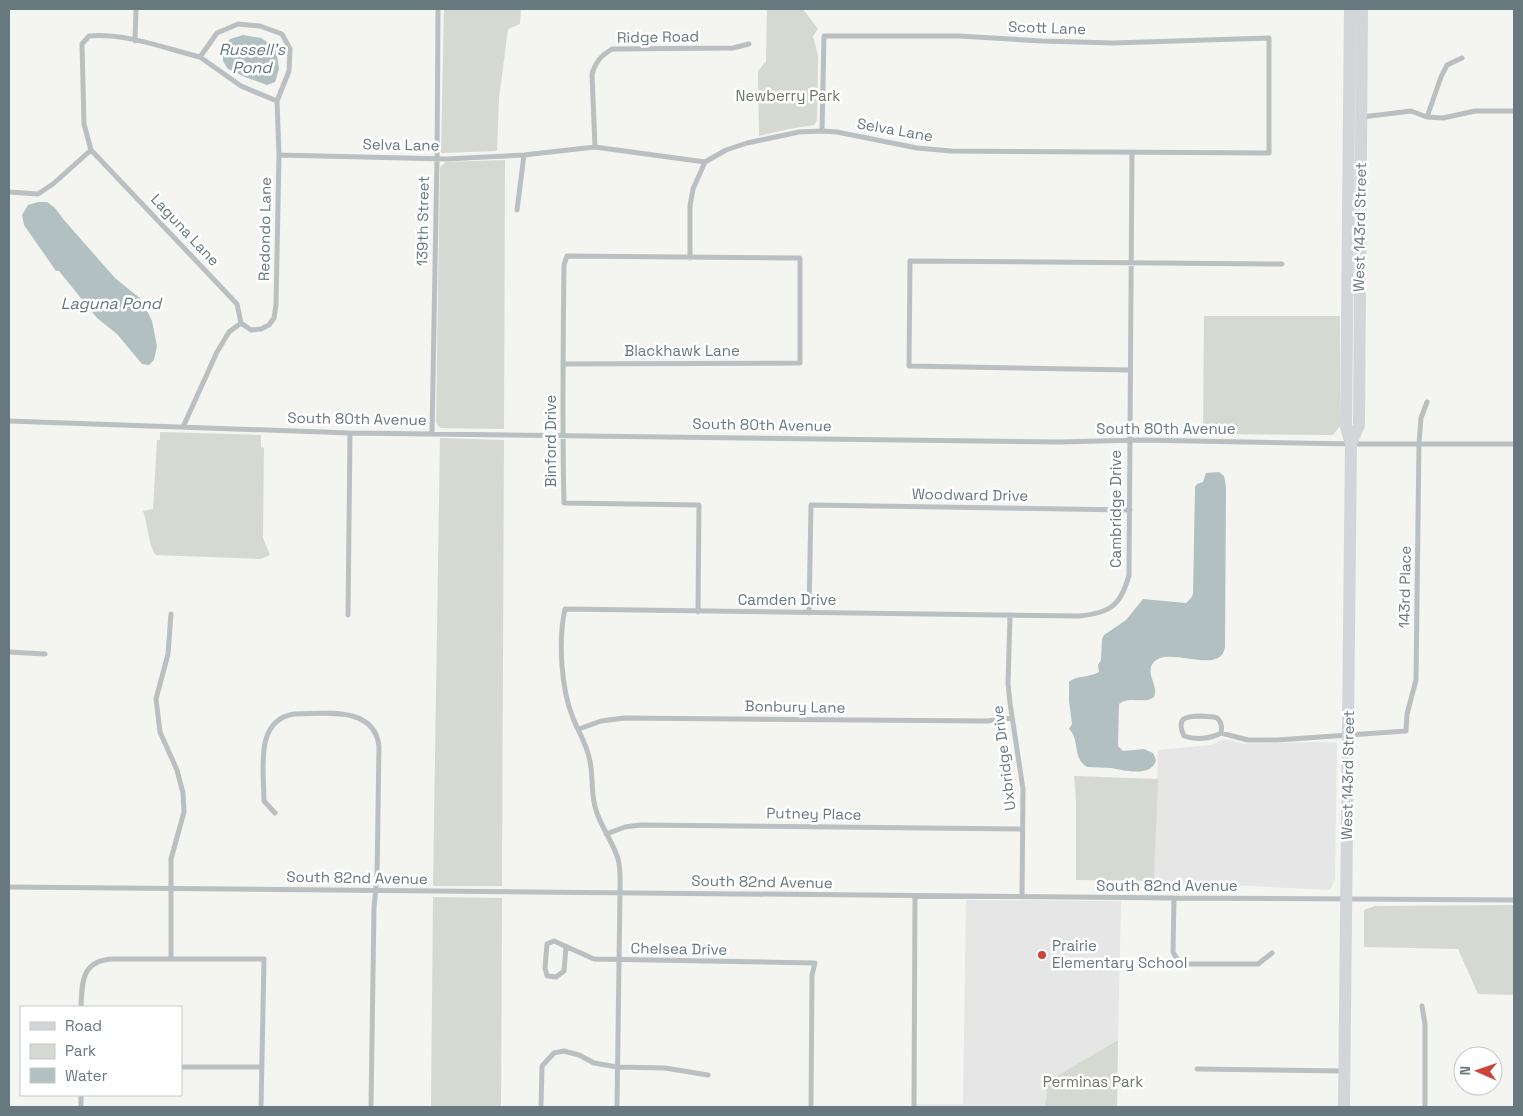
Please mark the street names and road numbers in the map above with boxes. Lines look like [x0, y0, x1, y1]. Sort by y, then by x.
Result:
street label: Scott Lane [1008, 17, 1086, 38]
street label: Ridge Road [617, 26, 699, 47]
street label: Selva Lane [856, 113, 935, 146]
street label: Selva Lane [362, 134, 440, 155]
street label: West 143rd Street [1349, 162, 1370, 292]
street label: 139th Street [412, 176, 433, 266]
street label: Redondo Lane [254, 177, 275, 281]
street label: Laguna Lane [147, 190, 224, 270]
street label: Blackhawk Lane [624, 341, 740, 360]
street label: Binford Drive [541, 394, 560, 487]
street label: South 80th Avenue [287, 408, 427, 429]
street label: South 80th Avenue [692, 414, 832, 435]
street label: South 80th Avenue [1096, 419, 1236, 438]
street label: Cambridge Drive [1106, 450, 1125, 568]
street label: Woodward Drive [912, 484, 1029, 505]
street label: 143rd Place [1394, 545, 1415, 628]
street label: Camden Drive [738, 590, 836, 609]
street label: Bonbury Lane [744, 696, 846, 717]
street label: Uxbridge Drive [988, 704, 1019, 812]
street label: West 143rd Street [1337, 710, 1358, 840]
street label: Putney Place [766, 803, 862, 824]
street label: South 82nd Avenue [286, 867, 428, 888]
street label: South 82nd Avenue [691, 871, 833, 892]
street label: South 82nd Avenue [1096, 876, 1238, 895]
street label: Chelsea Drive [631, 938, 728, 959]

